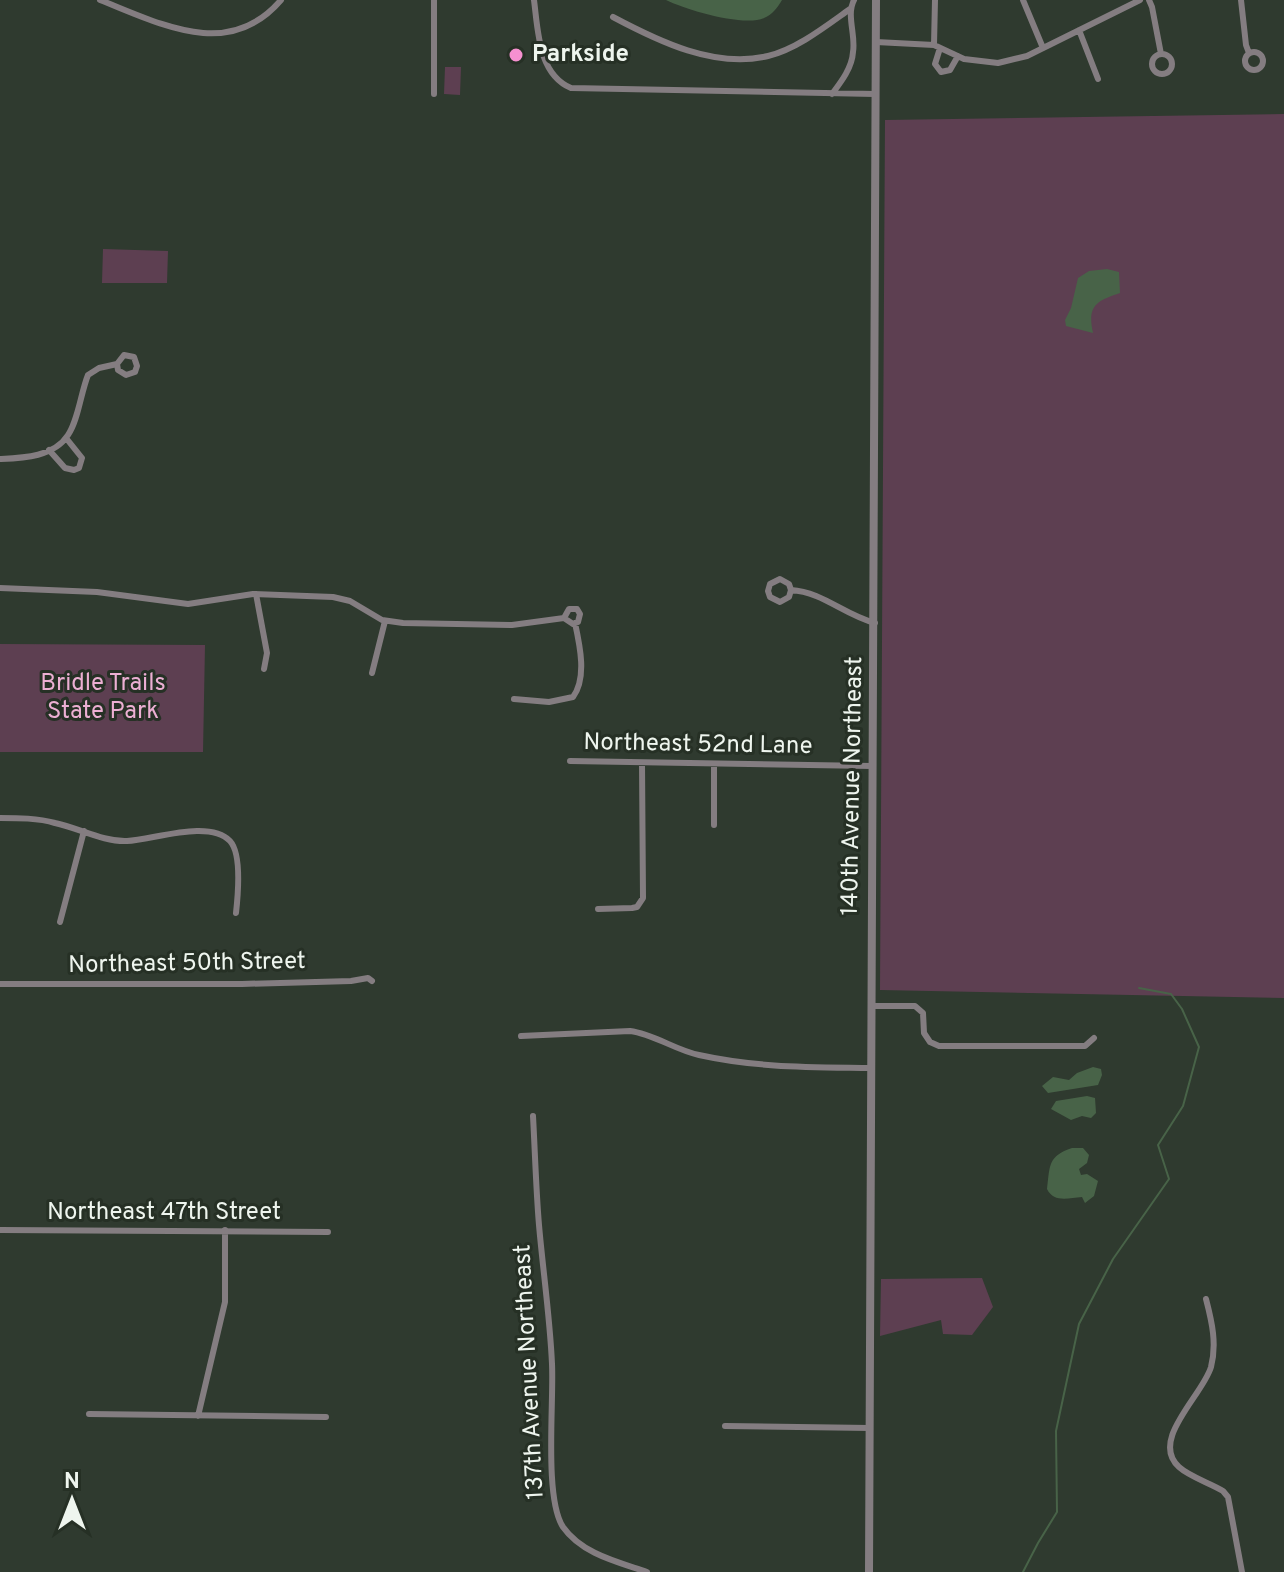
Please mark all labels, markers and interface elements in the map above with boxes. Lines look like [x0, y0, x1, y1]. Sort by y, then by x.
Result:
place label: Parkside [532, 40, 629, 70]
marker: Parkside [507, 46, 525, 64]
street label: 140th Avenue Northeast [836, 656, 870, 916]
park label: Bridle Trails State Park [40, 669, 166, 727]
street label: Northeast 52nd Lane [583, 728, 813, 762]
street label: Northeast 50th Street [68, 947, 306, 981]
street label: Northeast 47th Street [47, 1198, 281, 1228]
street label: 137th Avenue Northeast [508, 1244, 552, 1500]
north arrow [32, 1460, 112, 1540]
text: N [64, 1469, 80, 1496]

